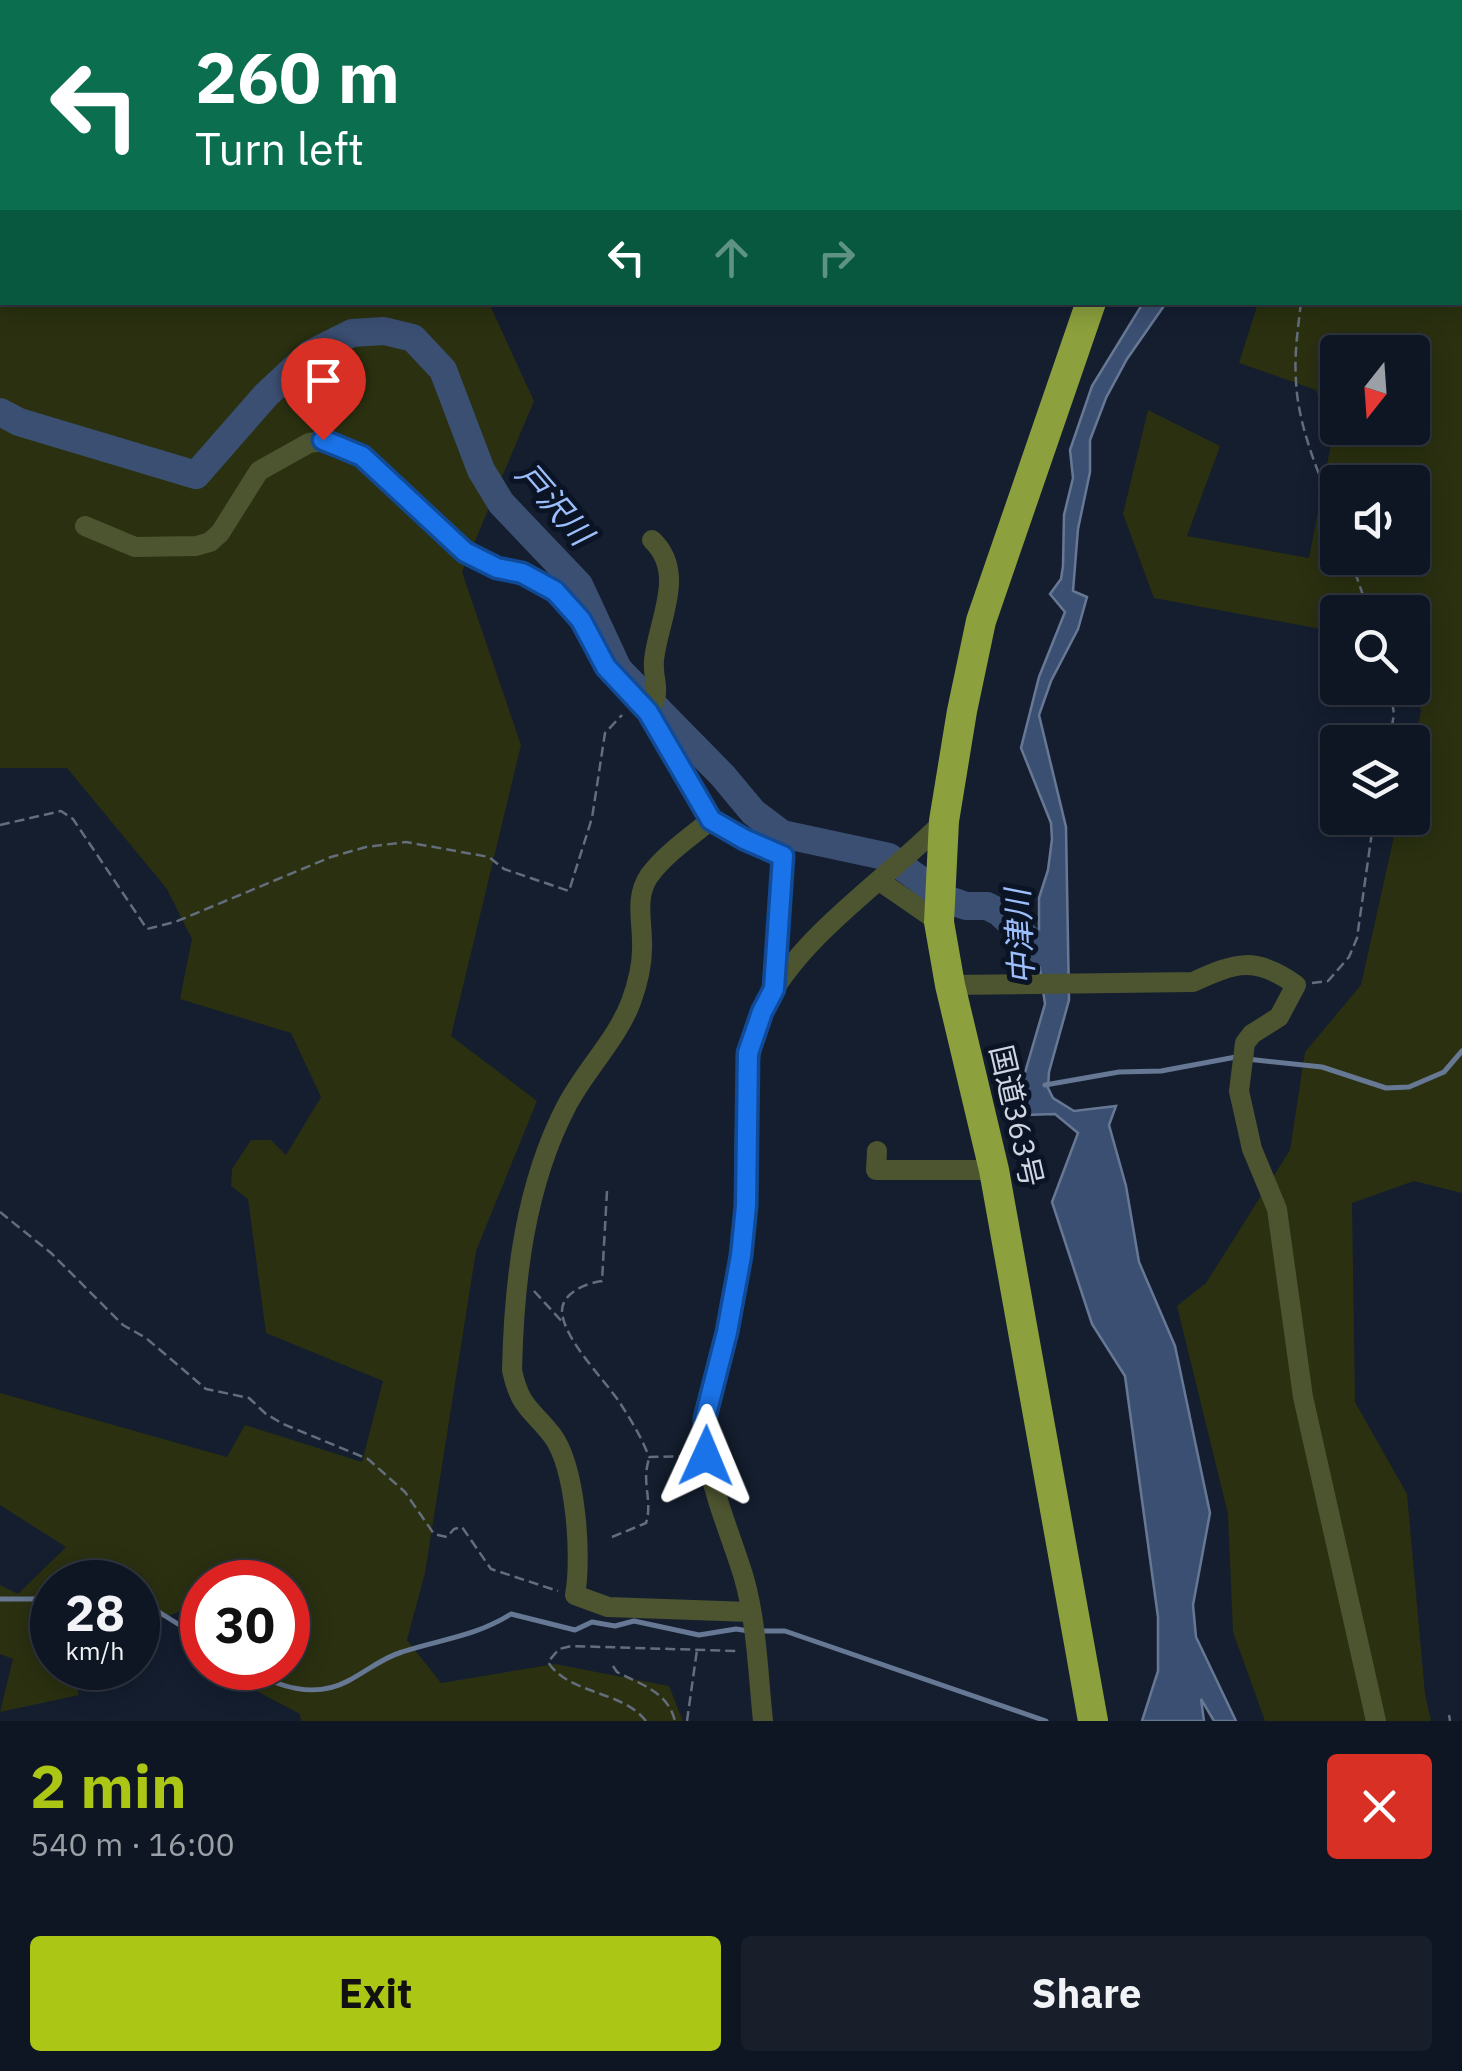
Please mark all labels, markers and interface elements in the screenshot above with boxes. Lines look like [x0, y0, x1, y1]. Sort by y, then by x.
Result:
text: 260 m [195, 31, 400, 122]
icon: left [30, 40, 160, 170]
text: Turn left [195, 119, 364, 177]
icon: left [599, 230, 654, 285]
icon: ahead [704, 230, 759, 285]
icon: right [809, 230, 864, 285]
north arrow [1320, 335, 1430, 445]
map controls [1320, 335, 1430, 835]
pin [281, 338, 366, 441]
icon: arrive [296, 353, 351, 408]
water label: 戸沢川 [507, 453, 604, 556]
button: sound [1320, 465, 1430, 575]
button: search [1320, 595, 1430, 705]
button: layers [1320, 725, 1430, 835]
water label: 中津川 [995, 885, 1042, 986]
street label: 国道363号 [982, 1041, 1053, 1190]
position arrow [654, 1404, 758, 1508]
speed limit sign: 30 [180, 1560, 310, 1690]
text: 28 [65, 1580, 125, 1645]
text: km/h [66, 1634, 124, 1667]
text: 2 min [30, 1746, 187, 1825]
button: close [1327, 1754, 1432, 1859]
text: 540 m · 16:00 [30, 1823, 235, 1865]
button: Exit [30, 1936, 721, 2051]
button: Share [741, 1936, 1432, 2051]

